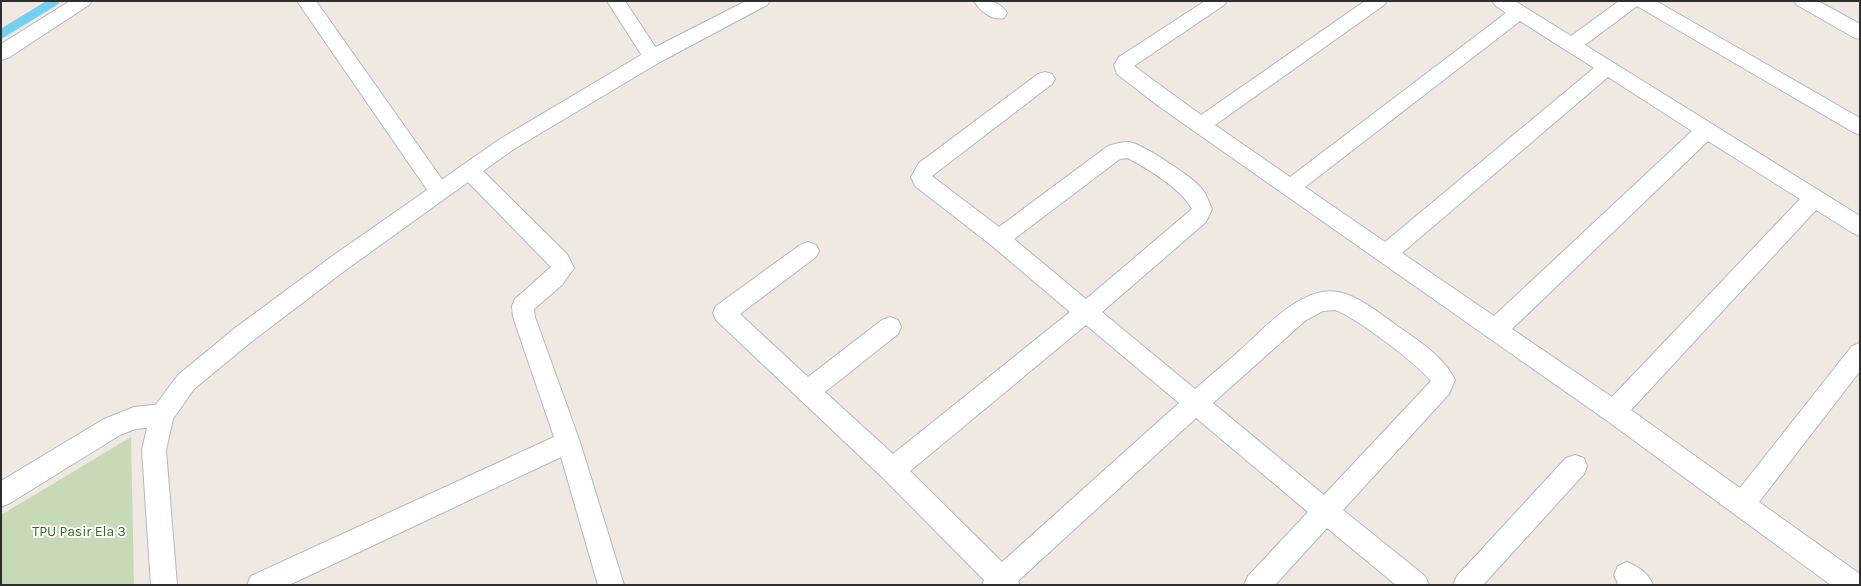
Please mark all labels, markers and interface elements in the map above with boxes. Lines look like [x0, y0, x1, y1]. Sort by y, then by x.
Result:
park label: TPU Pasir Ela 3 [32, 523, 126, 540]

